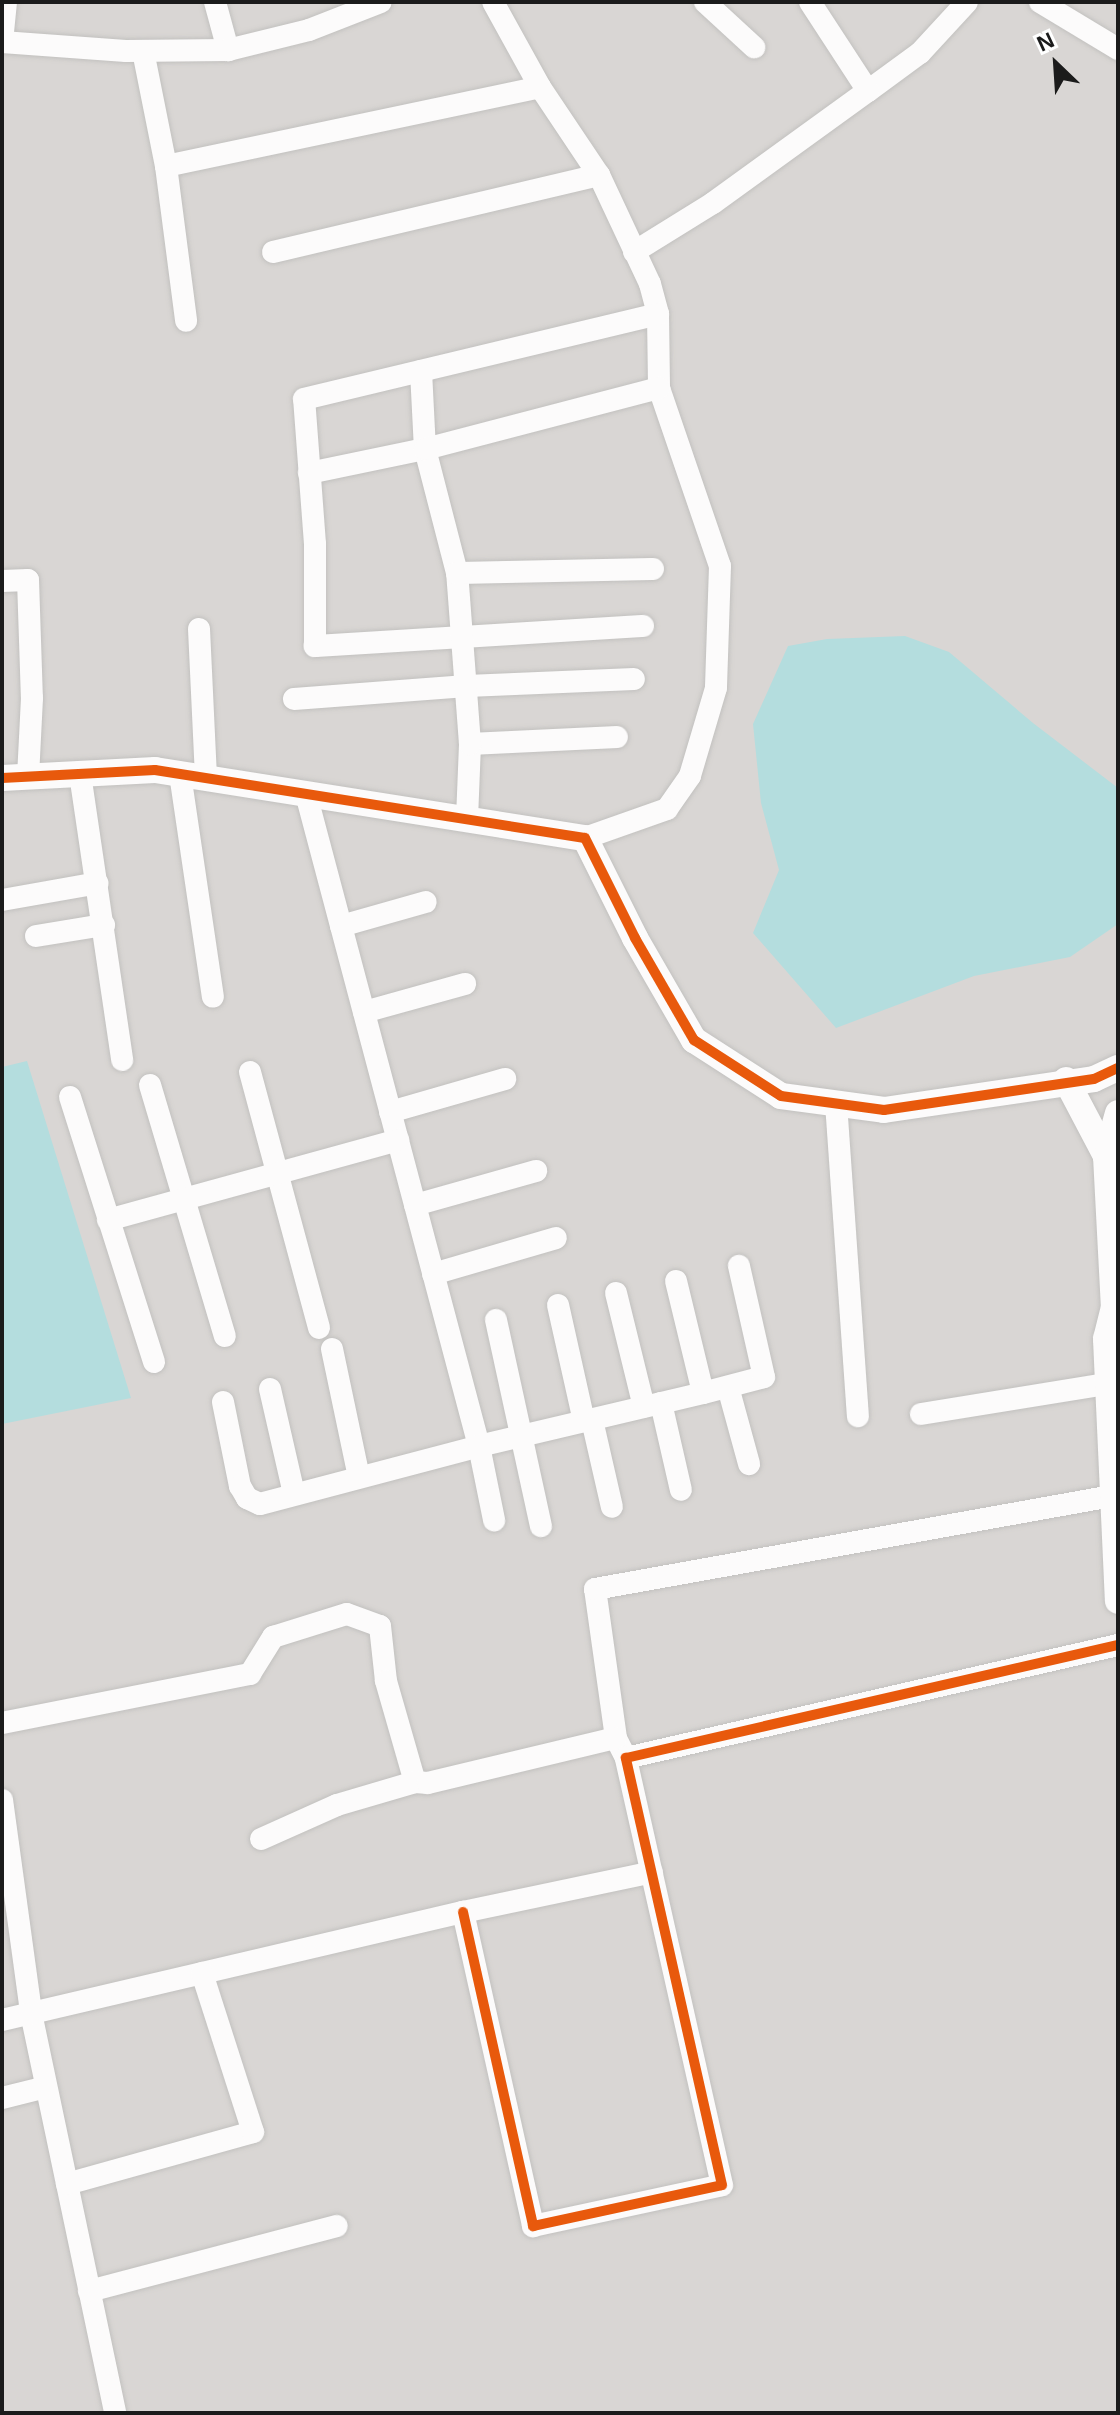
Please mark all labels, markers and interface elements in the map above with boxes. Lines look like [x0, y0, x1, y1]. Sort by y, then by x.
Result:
north arrow [1016, 24, 1096, 104]
text: N [1033, 27, 1058, 56]

